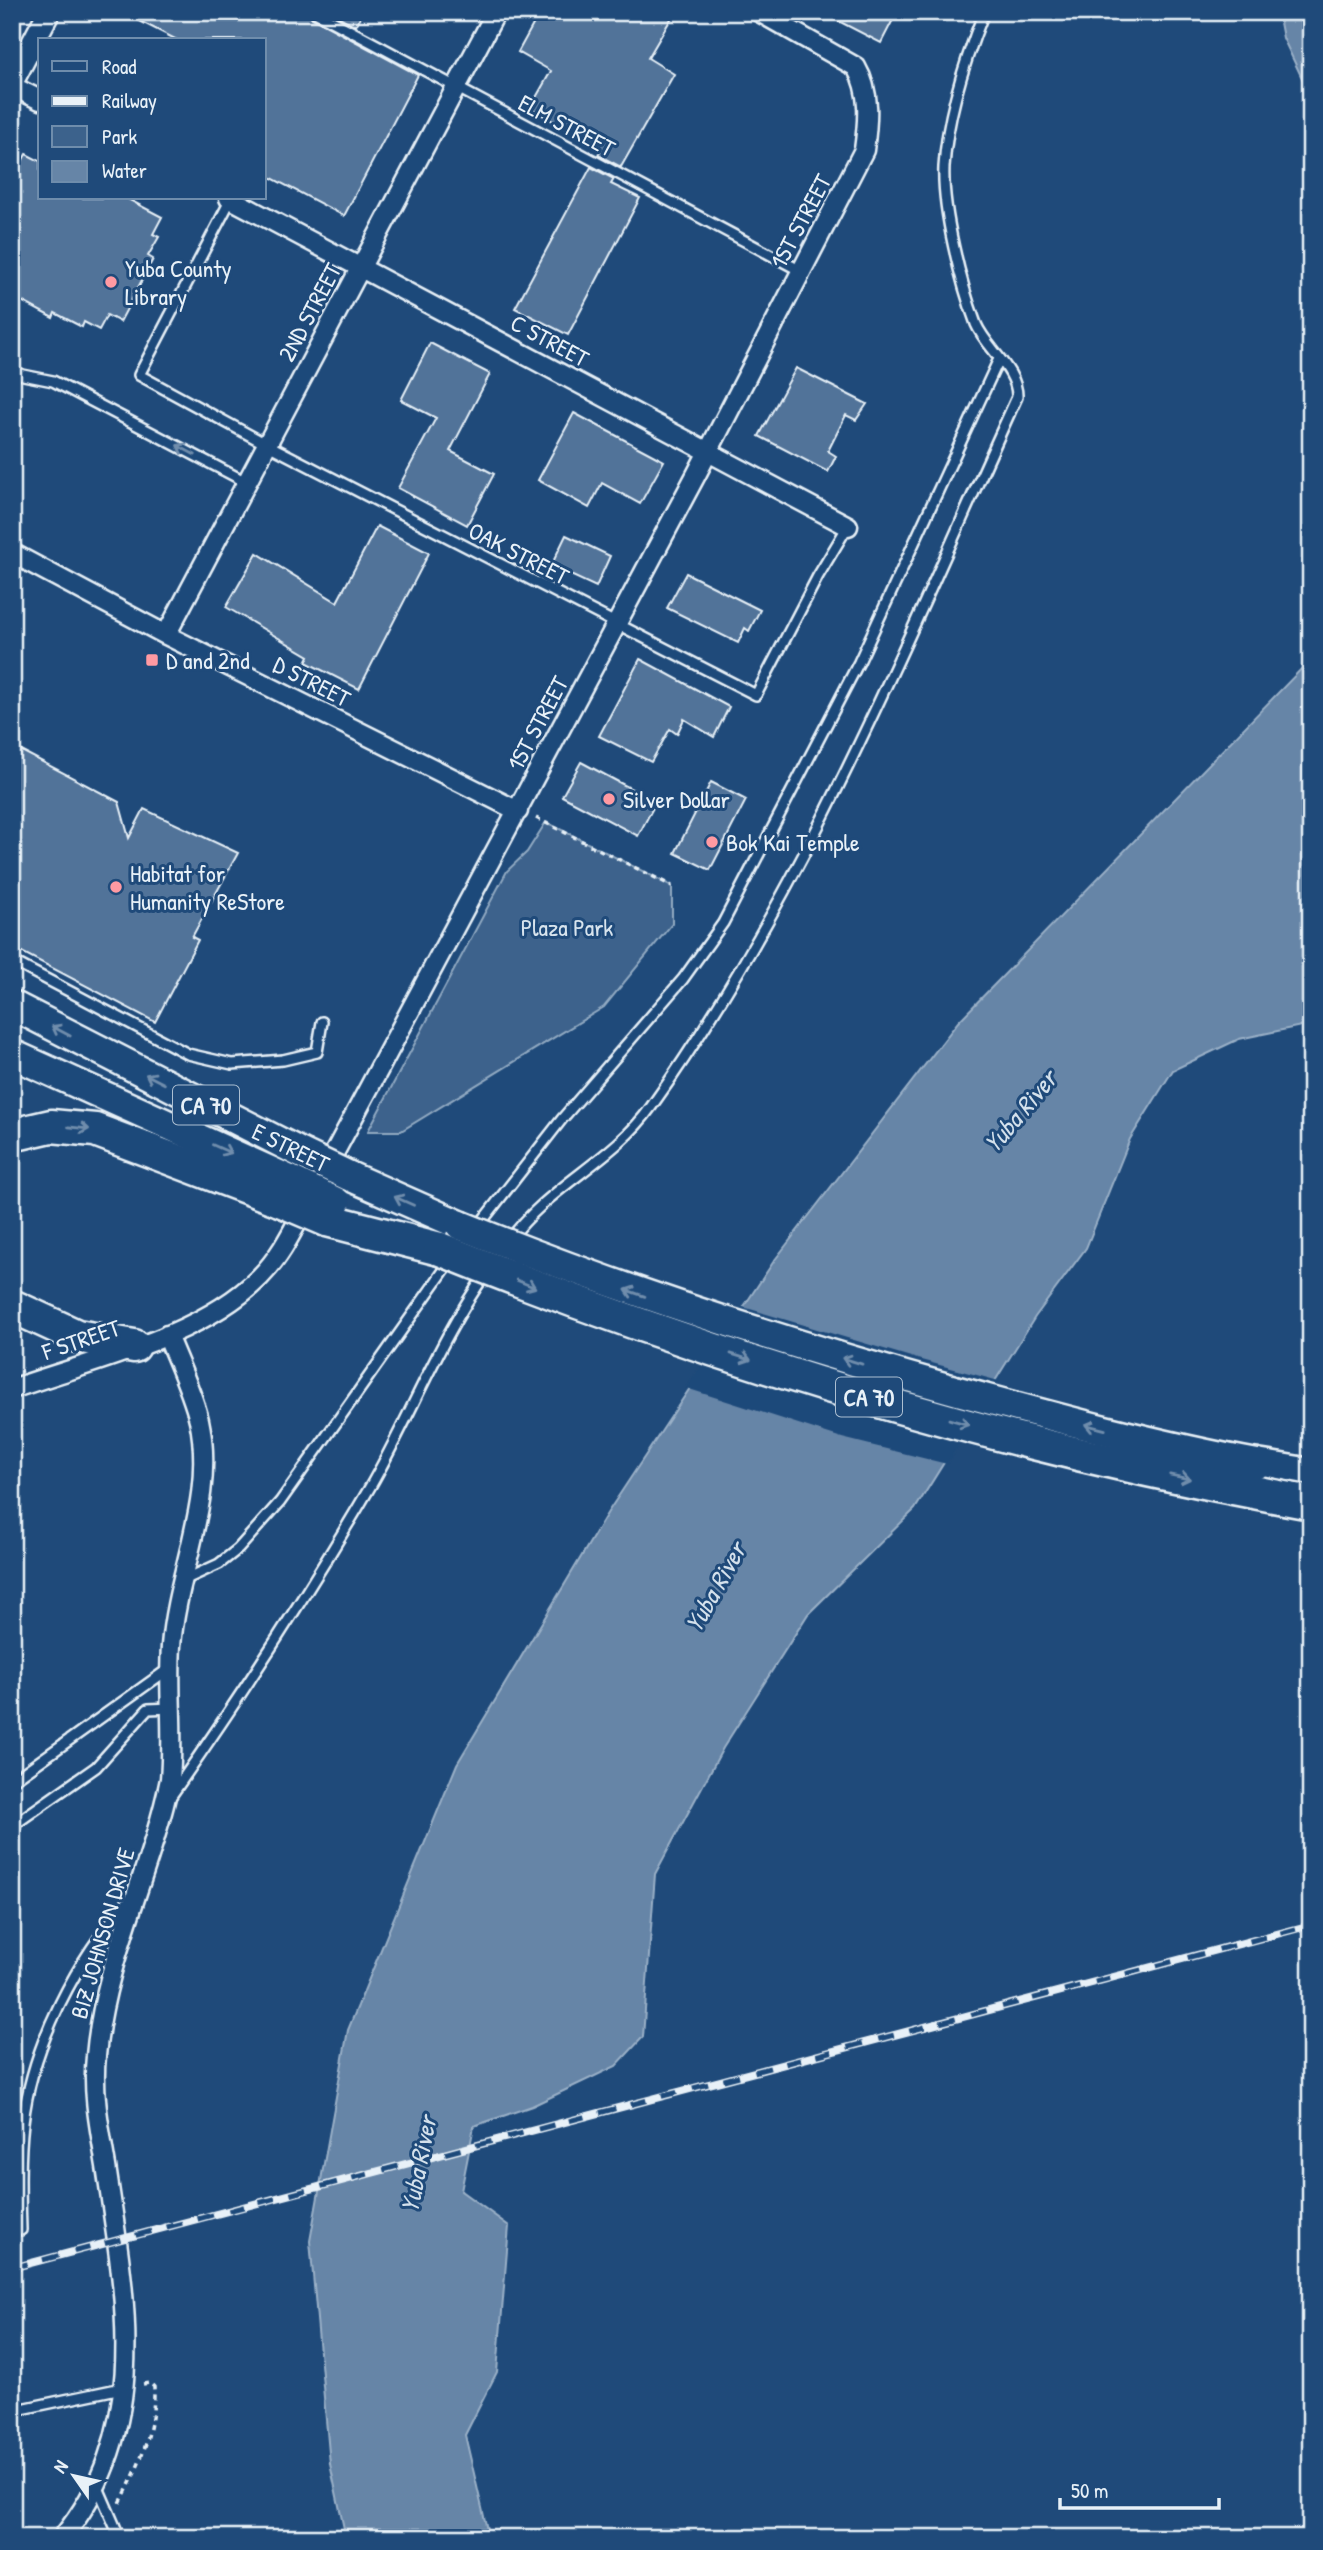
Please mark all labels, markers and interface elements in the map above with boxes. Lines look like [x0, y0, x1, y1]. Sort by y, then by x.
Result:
legend [38, 38, 266, 200]
text: Road [102, 52, 136, 81]
text: Railway [102, 86, 157, 115]
street label: ELM STREET [513, 86, 622, 164]
text: Park [102, 122, 137, 151]
text: Water [102, 156, 147, 185]
street label: 1ST STREET [762, 168, 838, 274]
place label: Yuba County Library [125, 252, 232, 312]
street label: 2ND STREET [270, 257, 348, 367]
marker: Yuba County Library [103, 274, 119, 290]
street label: C STREET [505, 306, 595, 374]
one-way arrow [176, 443, 196, 457]
street label: OAK STREET [463, 514, 575, 592]
place label: D and 2nd [166, 644, 250, 676]
street label: D STREET [268, 648, 357, 714]
marker: D and 2nd [144, 652, 160, 668]
street label: 1ST STREET [499, 670, 575, 776]
place label: Silver Dollar [623, 783, 730, 815]
marker: Silver Dollar [601, 791, 617, 807]
place label: Bok Kai Temple [726, 826, 860, 858]
marker: Bok Kai Temple [704, 834, 720, 850]
place label: Habitat for Humanity ReStore [130, 857, 285, 917]
marker: Habitat for Humanity ReStore [108, 879, 124, 895]
park label: Plaza Park [521, 911, 613, 943]
one-way arrow [51, 1024, 71, 1038]
water label: Yuba River [975, 1060, 1067, 1159]
one-way arrow [145, 1072, 166, 1086]
road number: CA 70 [173, 1086, 239, 1124]
street label: E STREET [247, 1115, 335, 1180]
one-way arrow [67, 1121, 90, 1134]
one-way arrow [211, 1143, 232, 1156]
one-way arrow [394, 1194, 416, 1207]
one-way arrow [514, 1278, 536, 1291]
one-way arrow [625, 1286, 647, 1298]
street label: F STREET [37, 1311, 125, 1367]
one-way arrow [730, 1352, 752, 1365]
one-way arrow [841, 1353, 863, 1366]
road number: CA 70 [836, 1378, 902, 1416]
one-way arrow [948, 1417, 970, 1430]
one-way arrow [1084, 1420, 1107, 1433]
one-way arrow [1168, 1471, 1191, 1485]
water label: Yuba River [676, 1533, 755, 1638]
street label: BIZ JOHNSON DRIVE [62, 1843, 142, 2022]
water label: Yuba River [392, 2110, 445, 2215]
north arrow [38, 2442, 108, 2512]
text: N [46, 2455, 74, 2478]
scale bar [1060, 2466, 1220, 2510]
text: 50 m [1071, 2476, 1108, 2505]

